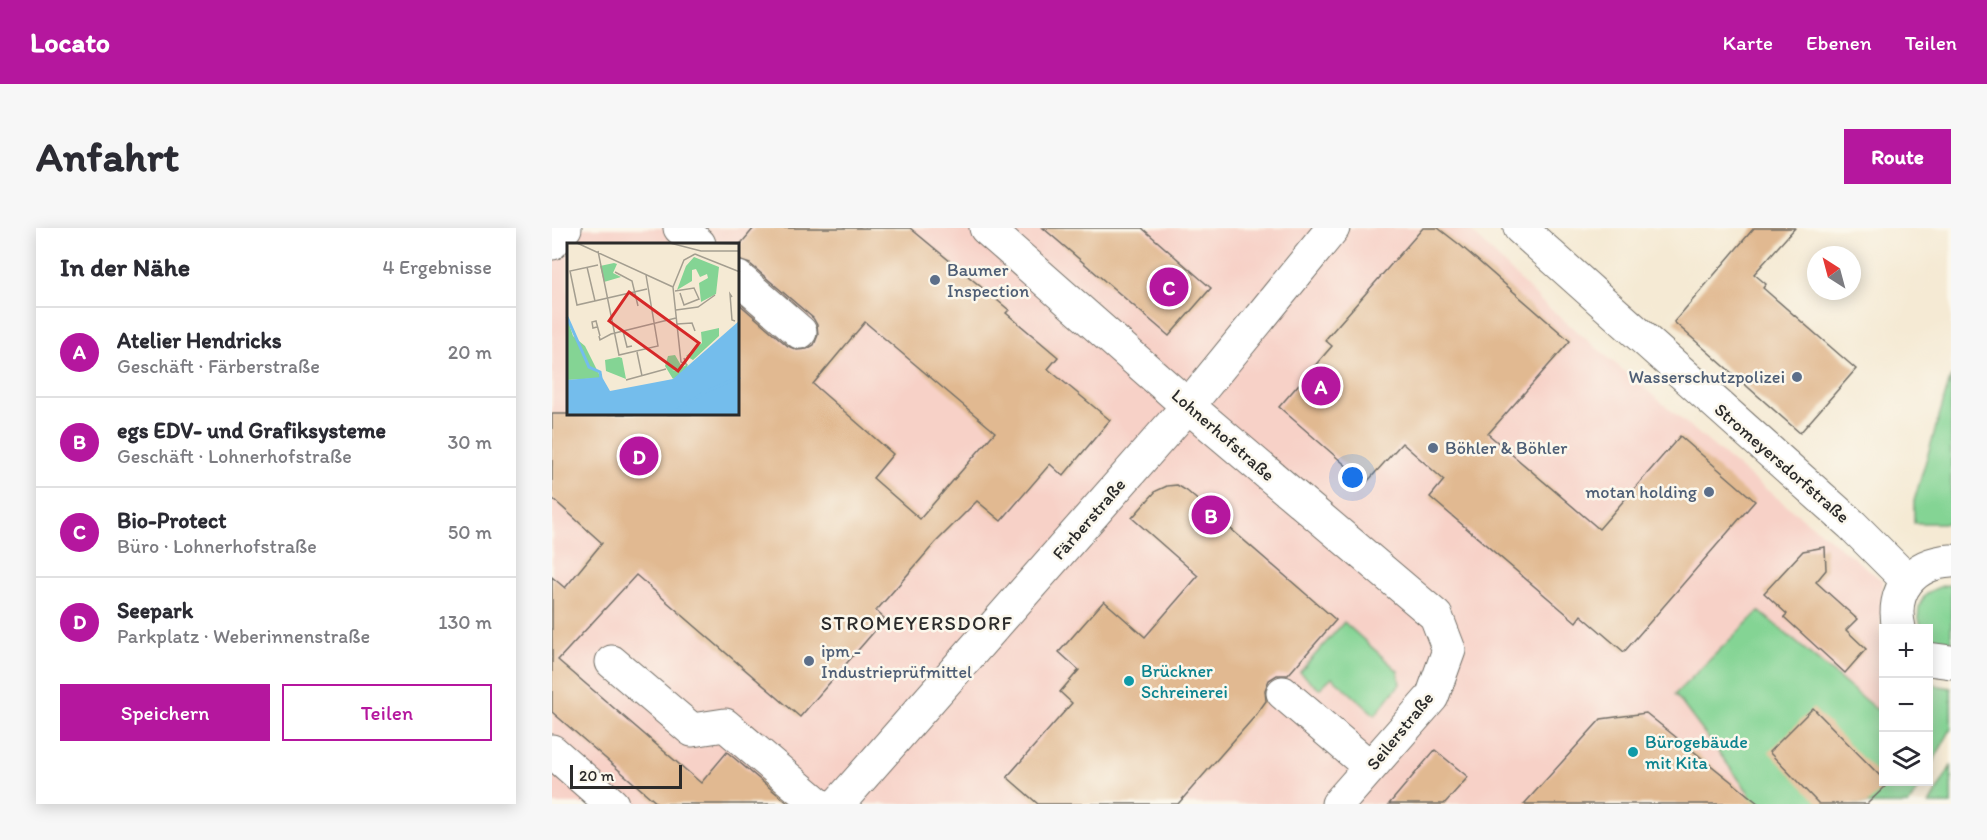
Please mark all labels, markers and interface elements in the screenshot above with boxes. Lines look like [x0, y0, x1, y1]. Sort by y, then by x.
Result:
text: Locato [30, 25, 110, 59]
text: Karte [1723, 30, 1773, 55]
text: Ebenen [1806, 30, 1872, 55]
text: Teilen [1905, 30, 1957, 55]
button: Route [1844, 129, 1951, 184]
text: Anfahrt [36, 131, 179, 182]
inset map [567, 243, 740, 416]
north arrow [1807, 246, 1861, 300]
text: In der Nähe [60, 251, 190, 283]
text: 4 Ergebnisse [382, 255, 492, 279]
place label: Baumer Inspection [947, 259, 1029, 302]
pin: C [1150, 264, 1188, 310]
marker: Baumer Inspection [928, 273, 942, 287]
text: Atelier Hendricks [117, 327, 282, 354]
text: A [73, 340, 86, 364]
text: 20 m [448, 340, 492, 364]
text: Geschäft · Färberstraße [117, 354, 320, 378]
pin: A [1302, 364, 1340, 408]
place label: Wasserschutzpolizei [1629, 366, 1785, 388]
marker: Wasserschutzpolizei [1790, 370, 1804, 384]
street label: Lohnerhofstraße [1167, 384, 1279, 486]
street label: Stromeyersdorfstraße [1710, 398, 1854, 528]
text: egs EDV- und Grafiksysteme [117, 417, 386, 444]
text: B [73, 430, 86, 454]
text: 30 m [447, 430, 492, 454]
pin: D [620, 434, 658, 478]
place label: Böhler & Böhler [1445, 437, 1568, 459]
marker: Böhler & Böhler [1426, 441, 1440, 455]
text: Geschäft · Lohnerhofstraße [117, 444, 352, 468]
your location [1338, 463, 1367, 492]
street label: Färberstraße [1048, 474, 1130, 564]
place label: motan holding [1585, 481, 1698, 503]
marker: motan holding [1702, 485, 1716, 499]
pin: B [1192, 492, 1230, 538]
text: Bio-Protect [117, 507, 227, 534]
text: C [73, 520, 86, 544]
text: 50 m [448, 520, 492, 544]
text: Büro · Lohnerhofstraße [117, 534, 317, 558]
text: Seepark [117, 597, 193, 624]
text: D [73, 610, 86, 634]
text: 130 m [438, 610, 492, 634]
district label: STROMEYERSDORF [821, 611, 1013, 635]
text: Parkplatz · Weberinnenstraße [117, 624, 370, 648]
map controls [1879, 624, 1933, 786]
button: + [1879, 624, 1933, 678]
place label: ipm - Industrieprüfmittel [821, 640, 972, 683]
marker: ipm - Industrieprüfmittel [802, 654, 816, 668]
place label: Brückner Schreinerei [1141, 660, 1228, 703]
marker: Brückner Schreinerei [1122, 674, 1136, 688]
button: − [1879, 678, 1933, 732]
button: Speichern [60, 684, 270, 741]
button: Teilen [282, 684, 492, 741]
street label: Seilerstraße [1362, 687, 1438, 775]
place label: Bürogebäude mit Kita [1645, 731, 1748, 774]
button: layers [1879, 732, 1933, 786]
marker: Bürogebäude mit Kita [1626, 745, 1640, 759]
scale bar [570, 762, 682, 790]
text: 20 m [579, 766, 614, 785]

